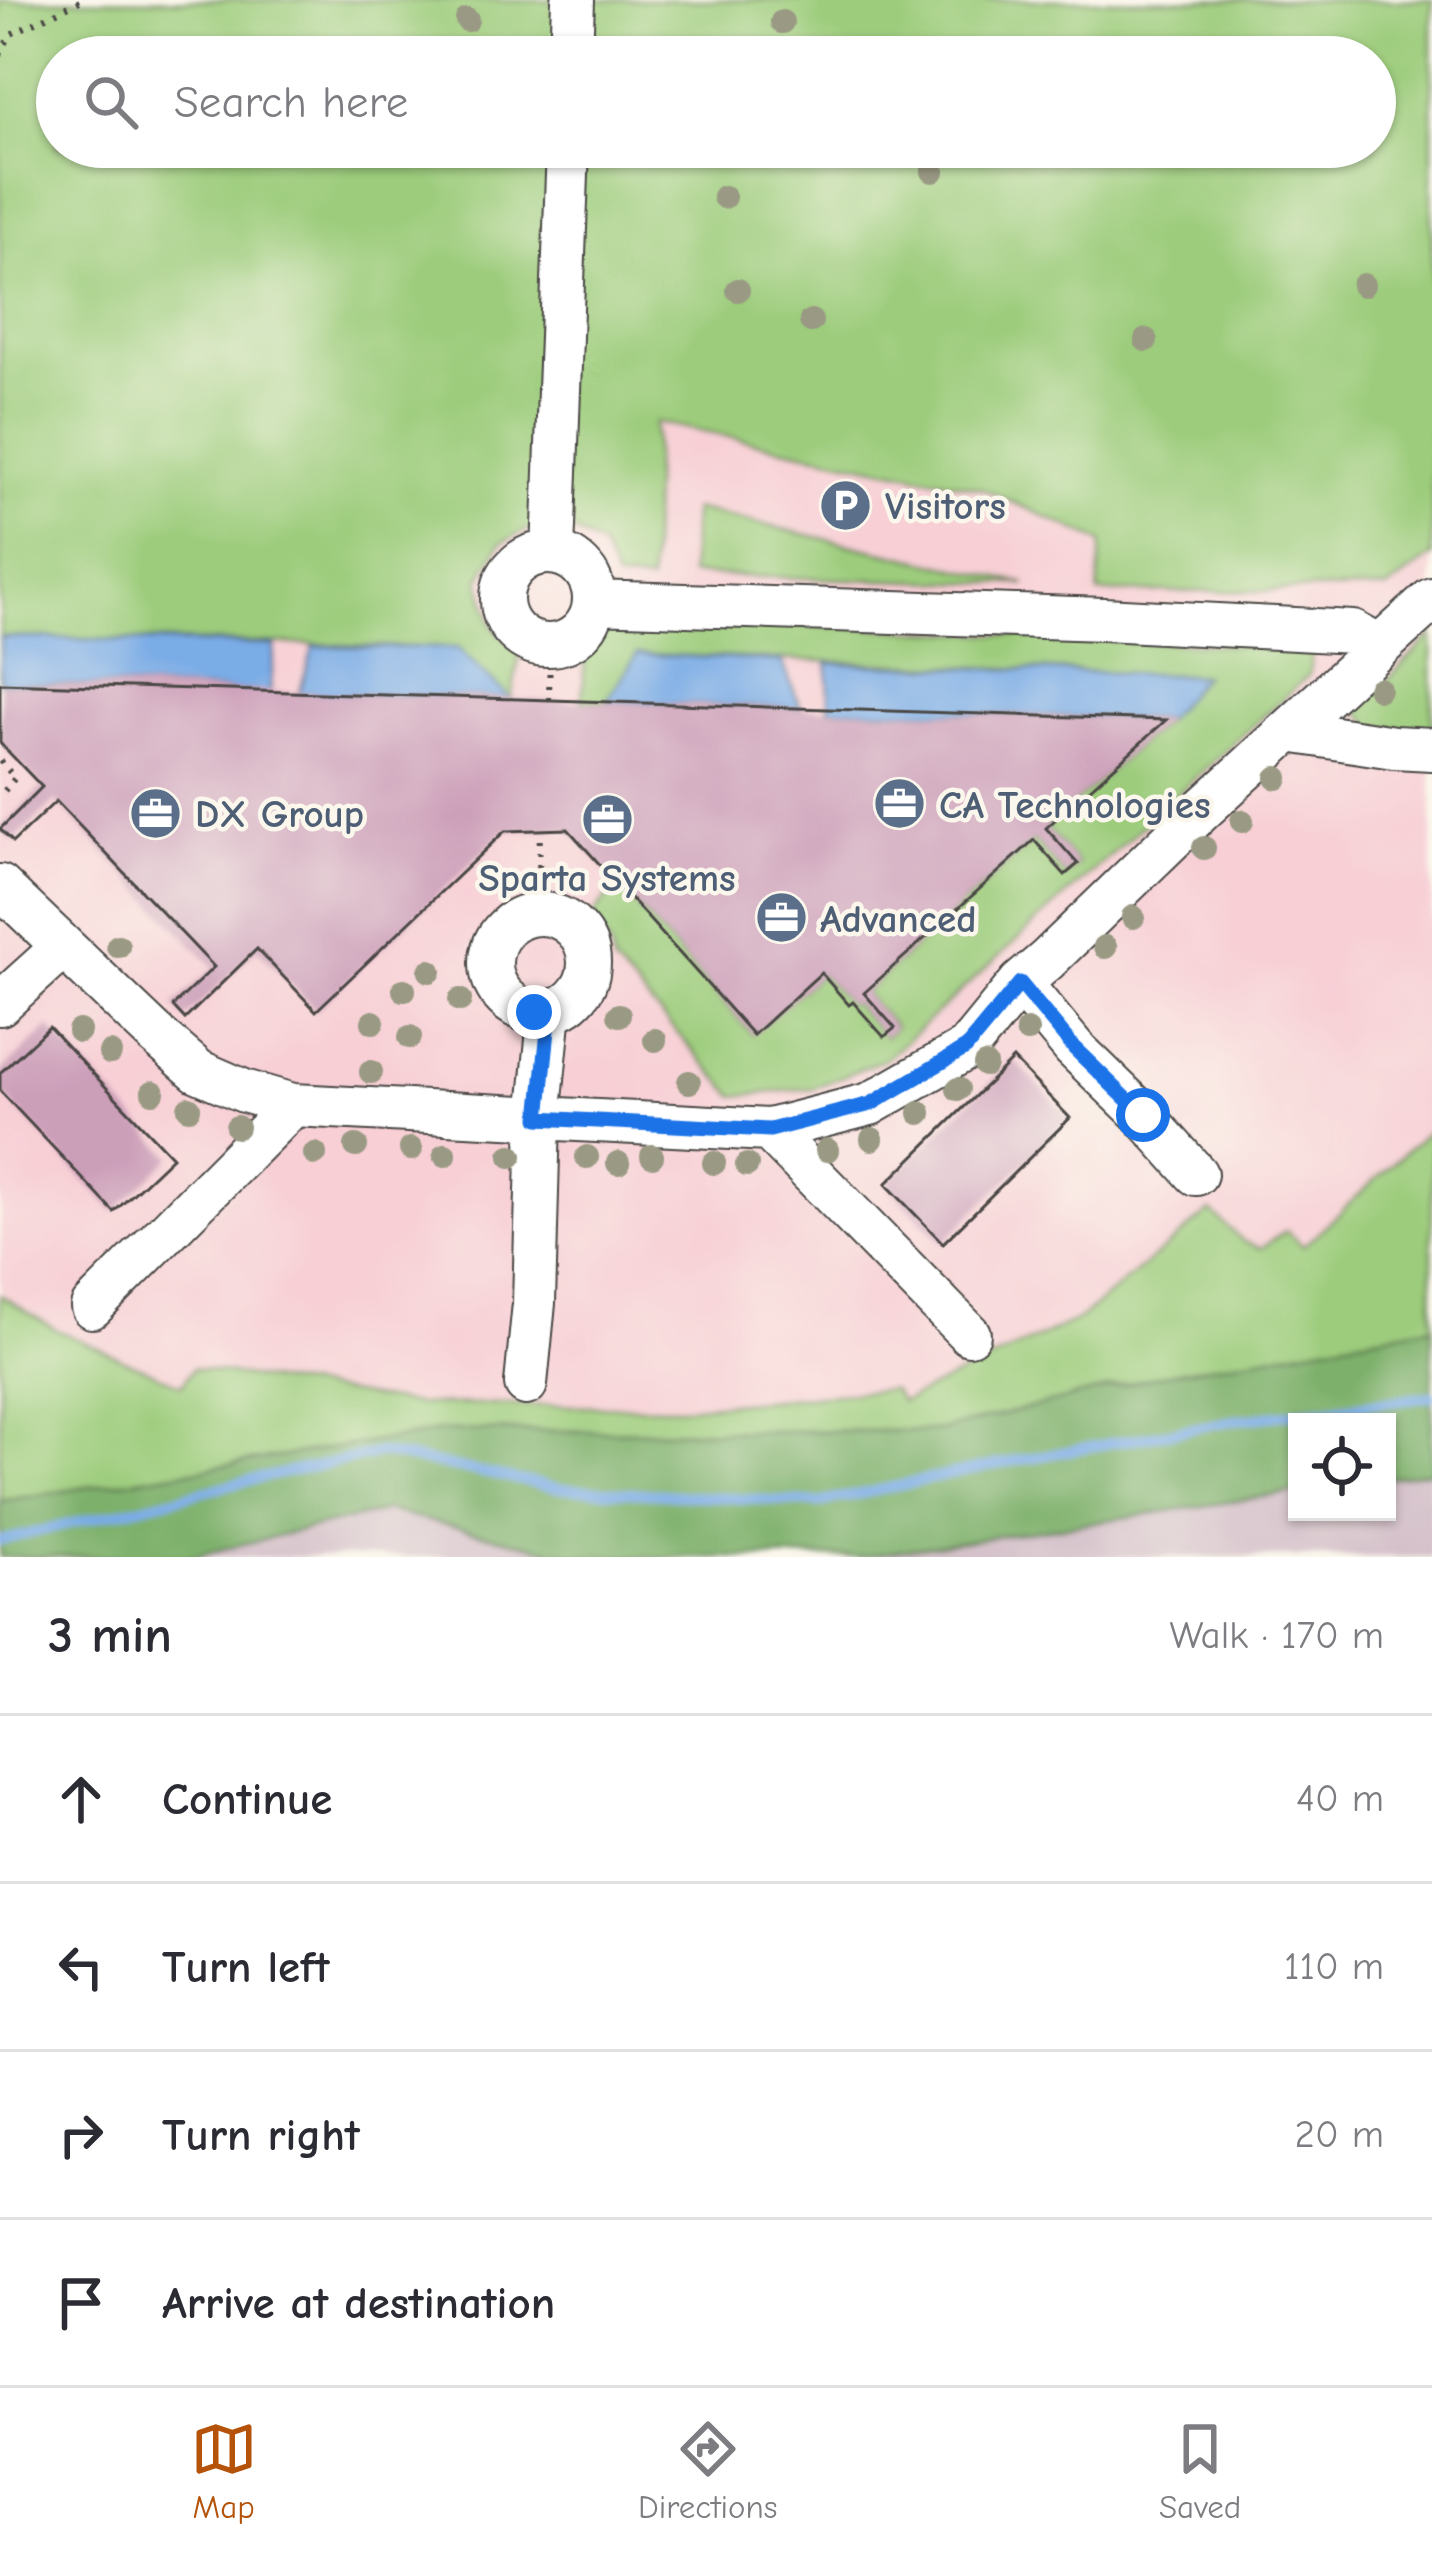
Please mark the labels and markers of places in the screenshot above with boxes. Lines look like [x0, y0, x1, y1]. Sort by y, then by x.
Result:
parking icon: Visitors [818, 477, 874, 533]
place label: Visitors [885, 484, 1006, 529]
office icon: CA Technologies [872, 776, 928, 832]
place label: CA Technologies [939, 783, 1211, 828]
office icon: DX Group [128, 785, 184, 841]
place label: DX Group [195, 792, 364, 837]
office icon: Sparta Systems [579, 792, 635, 848]
place label: Sparta Systems [478, 856, 736, 901]
office icon: Advanced [753, 890, 809, 946]
place label: Advanced [820, 897, 977, 942]

